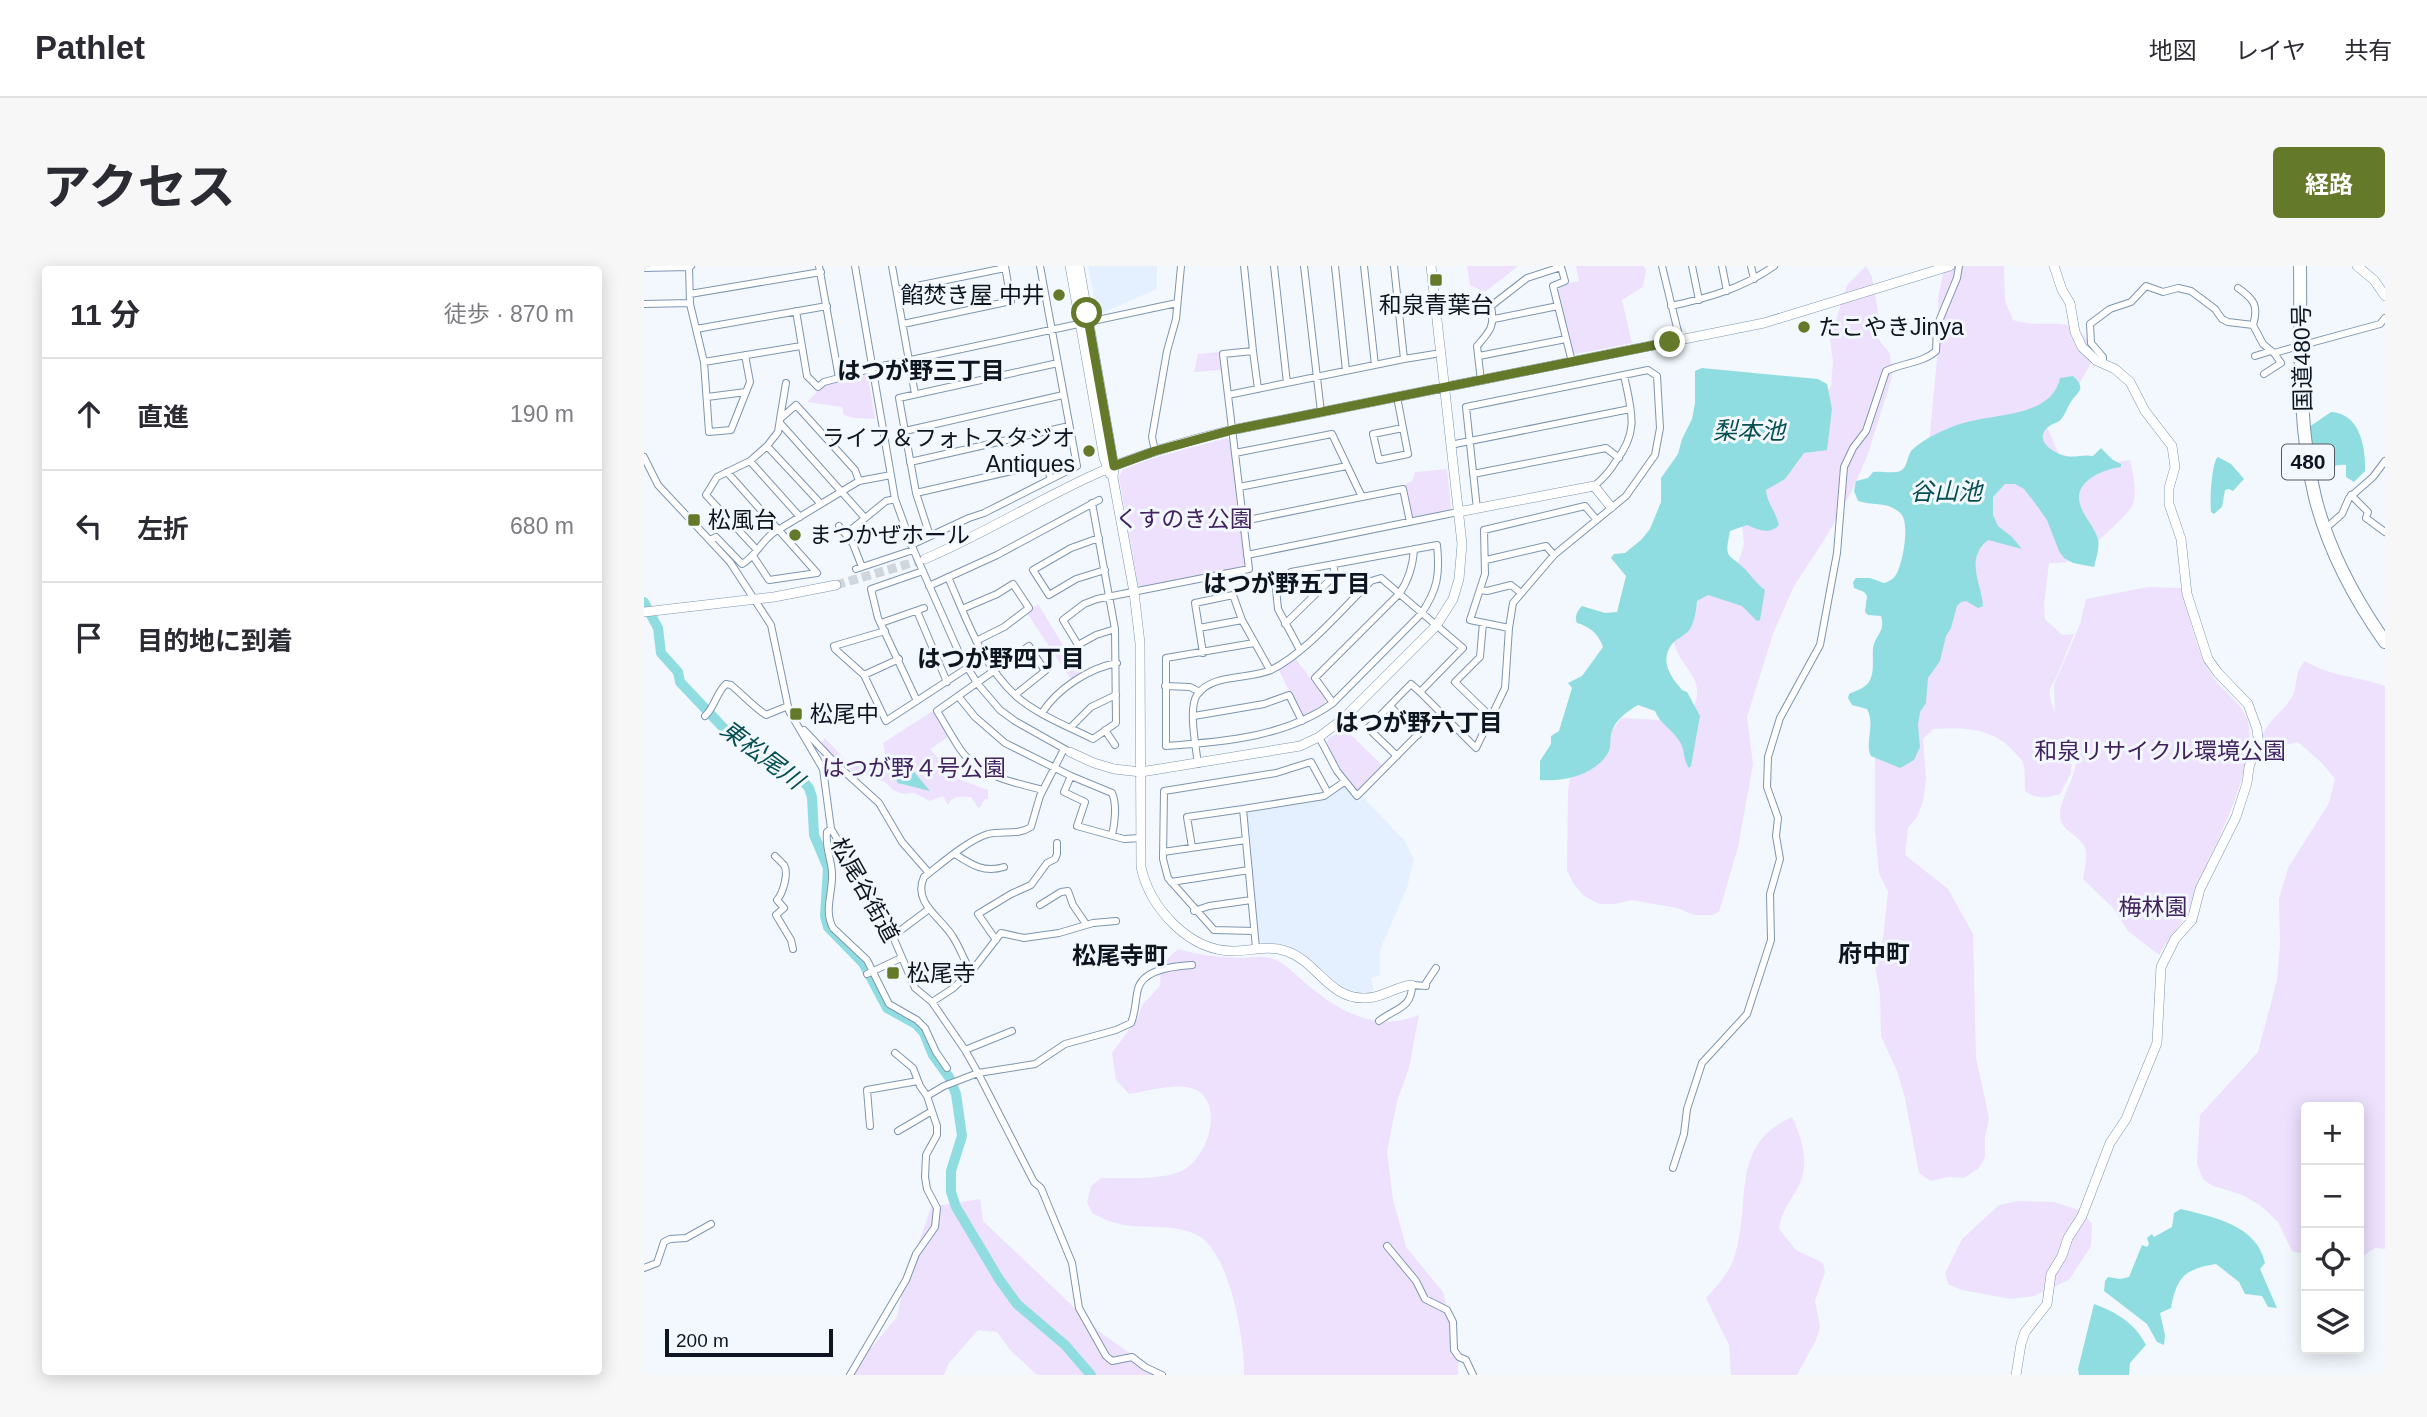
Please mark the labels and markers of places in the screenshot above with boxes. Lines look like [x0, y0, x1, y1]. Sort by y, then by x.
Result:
marker: 和泉青葉台 [1428, 272, 1444, 288]
place label: 餡焚き屋 中井 [901, 282, 1045, 308]
marker: 餡焚き屋 中井 [1051, 287, 1067, 303]
place label: 和泉青葉台 [1379, 292, 1494, 318]
place label: たこやきJinya [1818, 314, 1964, 340]
marker: たこやきJinya [1796, 319, 1812, 335]
place label: ライフ＆フォトスタジオ Antiques [822, 425, 1075, 477]
marker: ライフ＆フォトスタジオ Antiques [1081, 443, 1097, 459]
place label: 松風台 [708, 507, 777, 533]
marker: 松風台 [686, 512, 702, 528]
place label: まつかぜホール [809, 522, 970, 548]
marker: まつかぜホール [787, 527, 803, 543]
place label: 松尾中 [810, 701, 879, 727]
marker: 松尾中 [788, 706, 804, 722]
place label: 松尾寺 [907, 960, 976, 986]
marker: 松尾寺 [885, 965, 901, 981]

